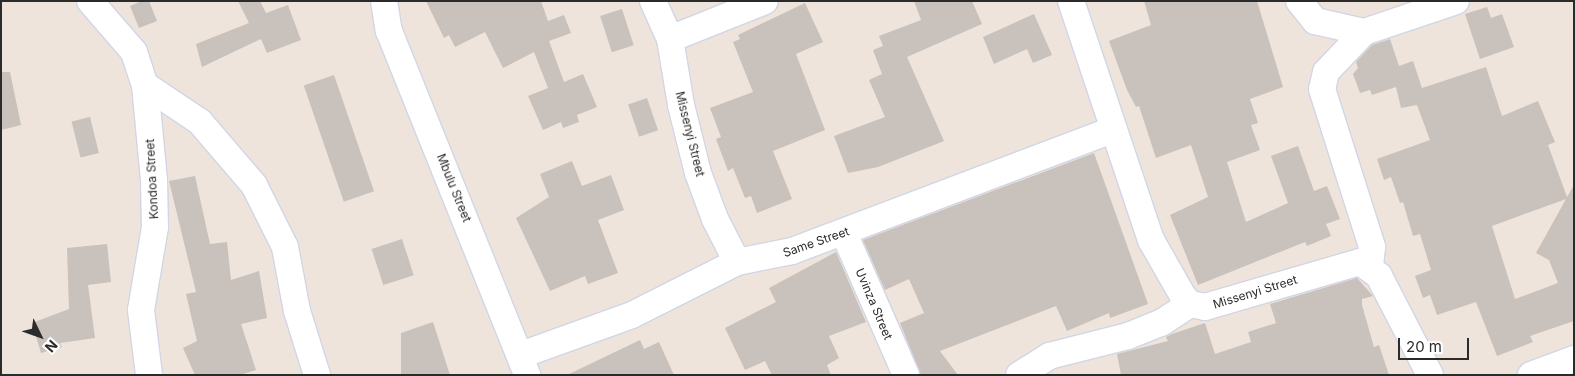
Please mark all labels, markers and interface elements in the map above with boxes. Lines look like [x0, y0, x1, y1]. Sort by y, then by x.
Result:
street label: Missenyi Street [672, 90, 708, 178]
street label: Kondoa Street [143, 138, 161, 220]
street label: Mbulu Street [434, 152, 474, 224]
street label: Same Street [781, 224, 851, 260]
street label: Uvinza Street [852, 266, 896, 342]
street label: Missenyi Street [1211, 272, 1299, 312]
north arrow [15, 311, 65, 361]
scale bar [1400, 328, 1471, 360]
text: N [42, 337, 61, 356]
text: 20 m [1406, 337, 1442, 356]

